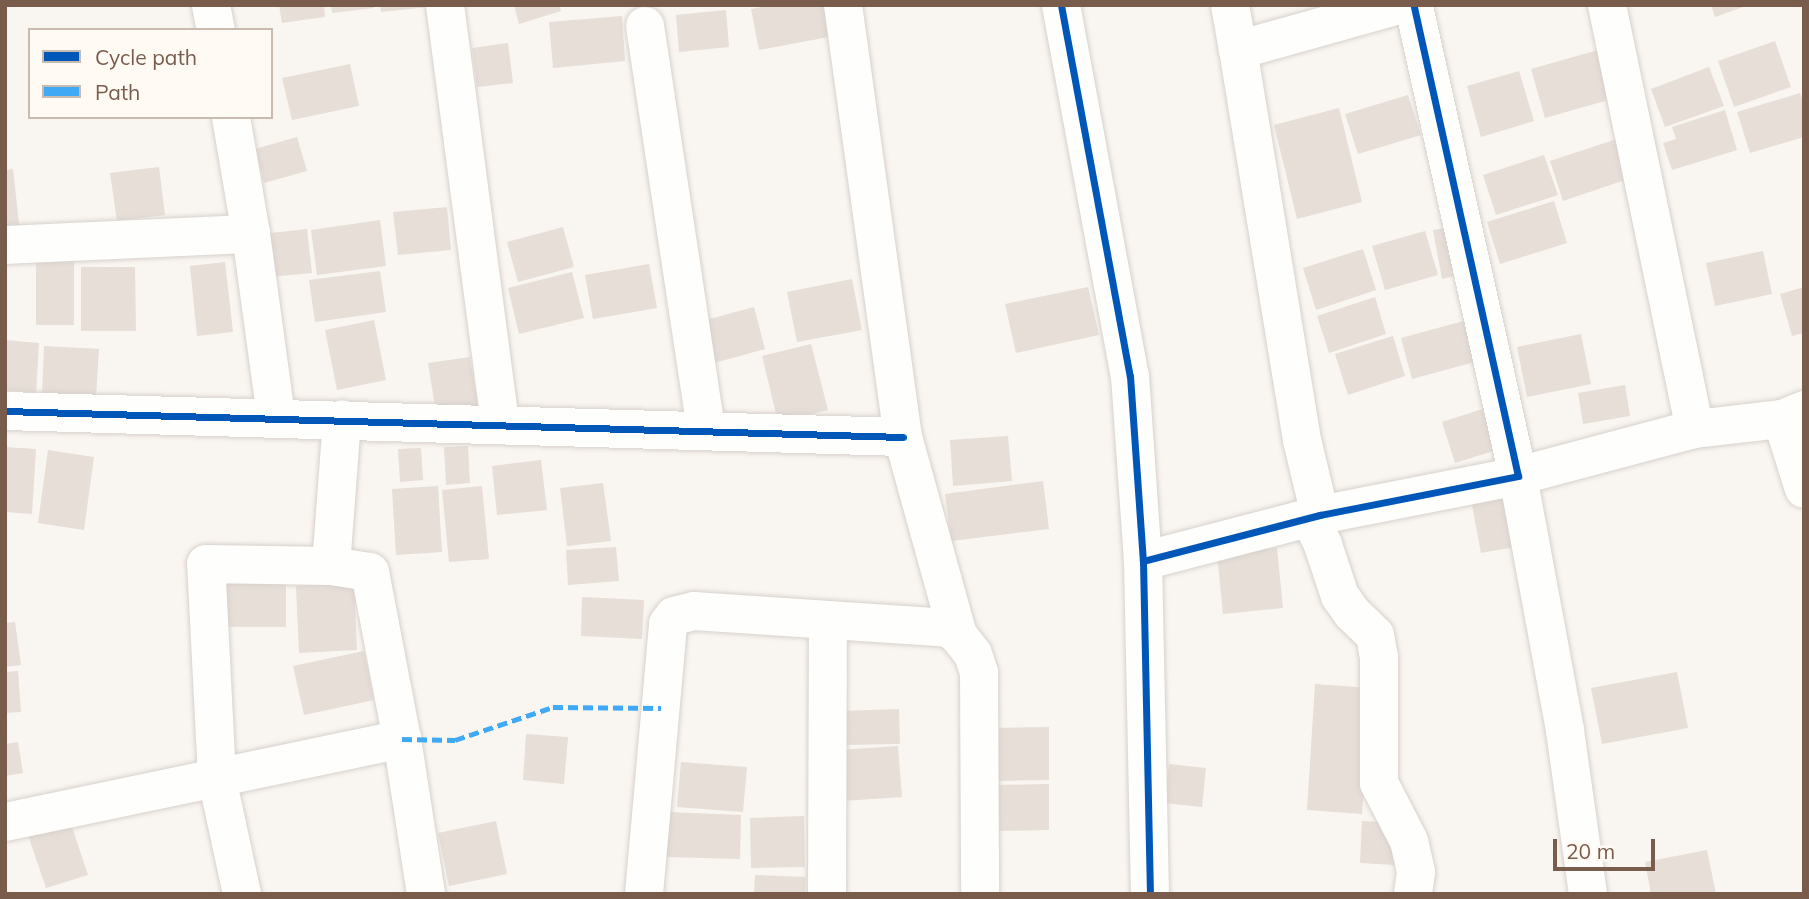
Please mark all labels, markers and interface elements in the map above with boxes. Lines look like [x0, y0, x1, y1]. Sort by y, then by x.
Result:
legend [28, 28, 273, 119]
text: Cycle path [95, 44, 197, 70]
text: Path [95, 79, 140, 105]
scale bar [1557, 825, 1658, 869]
text: 20 m [1566, 838, 1615, 864]

